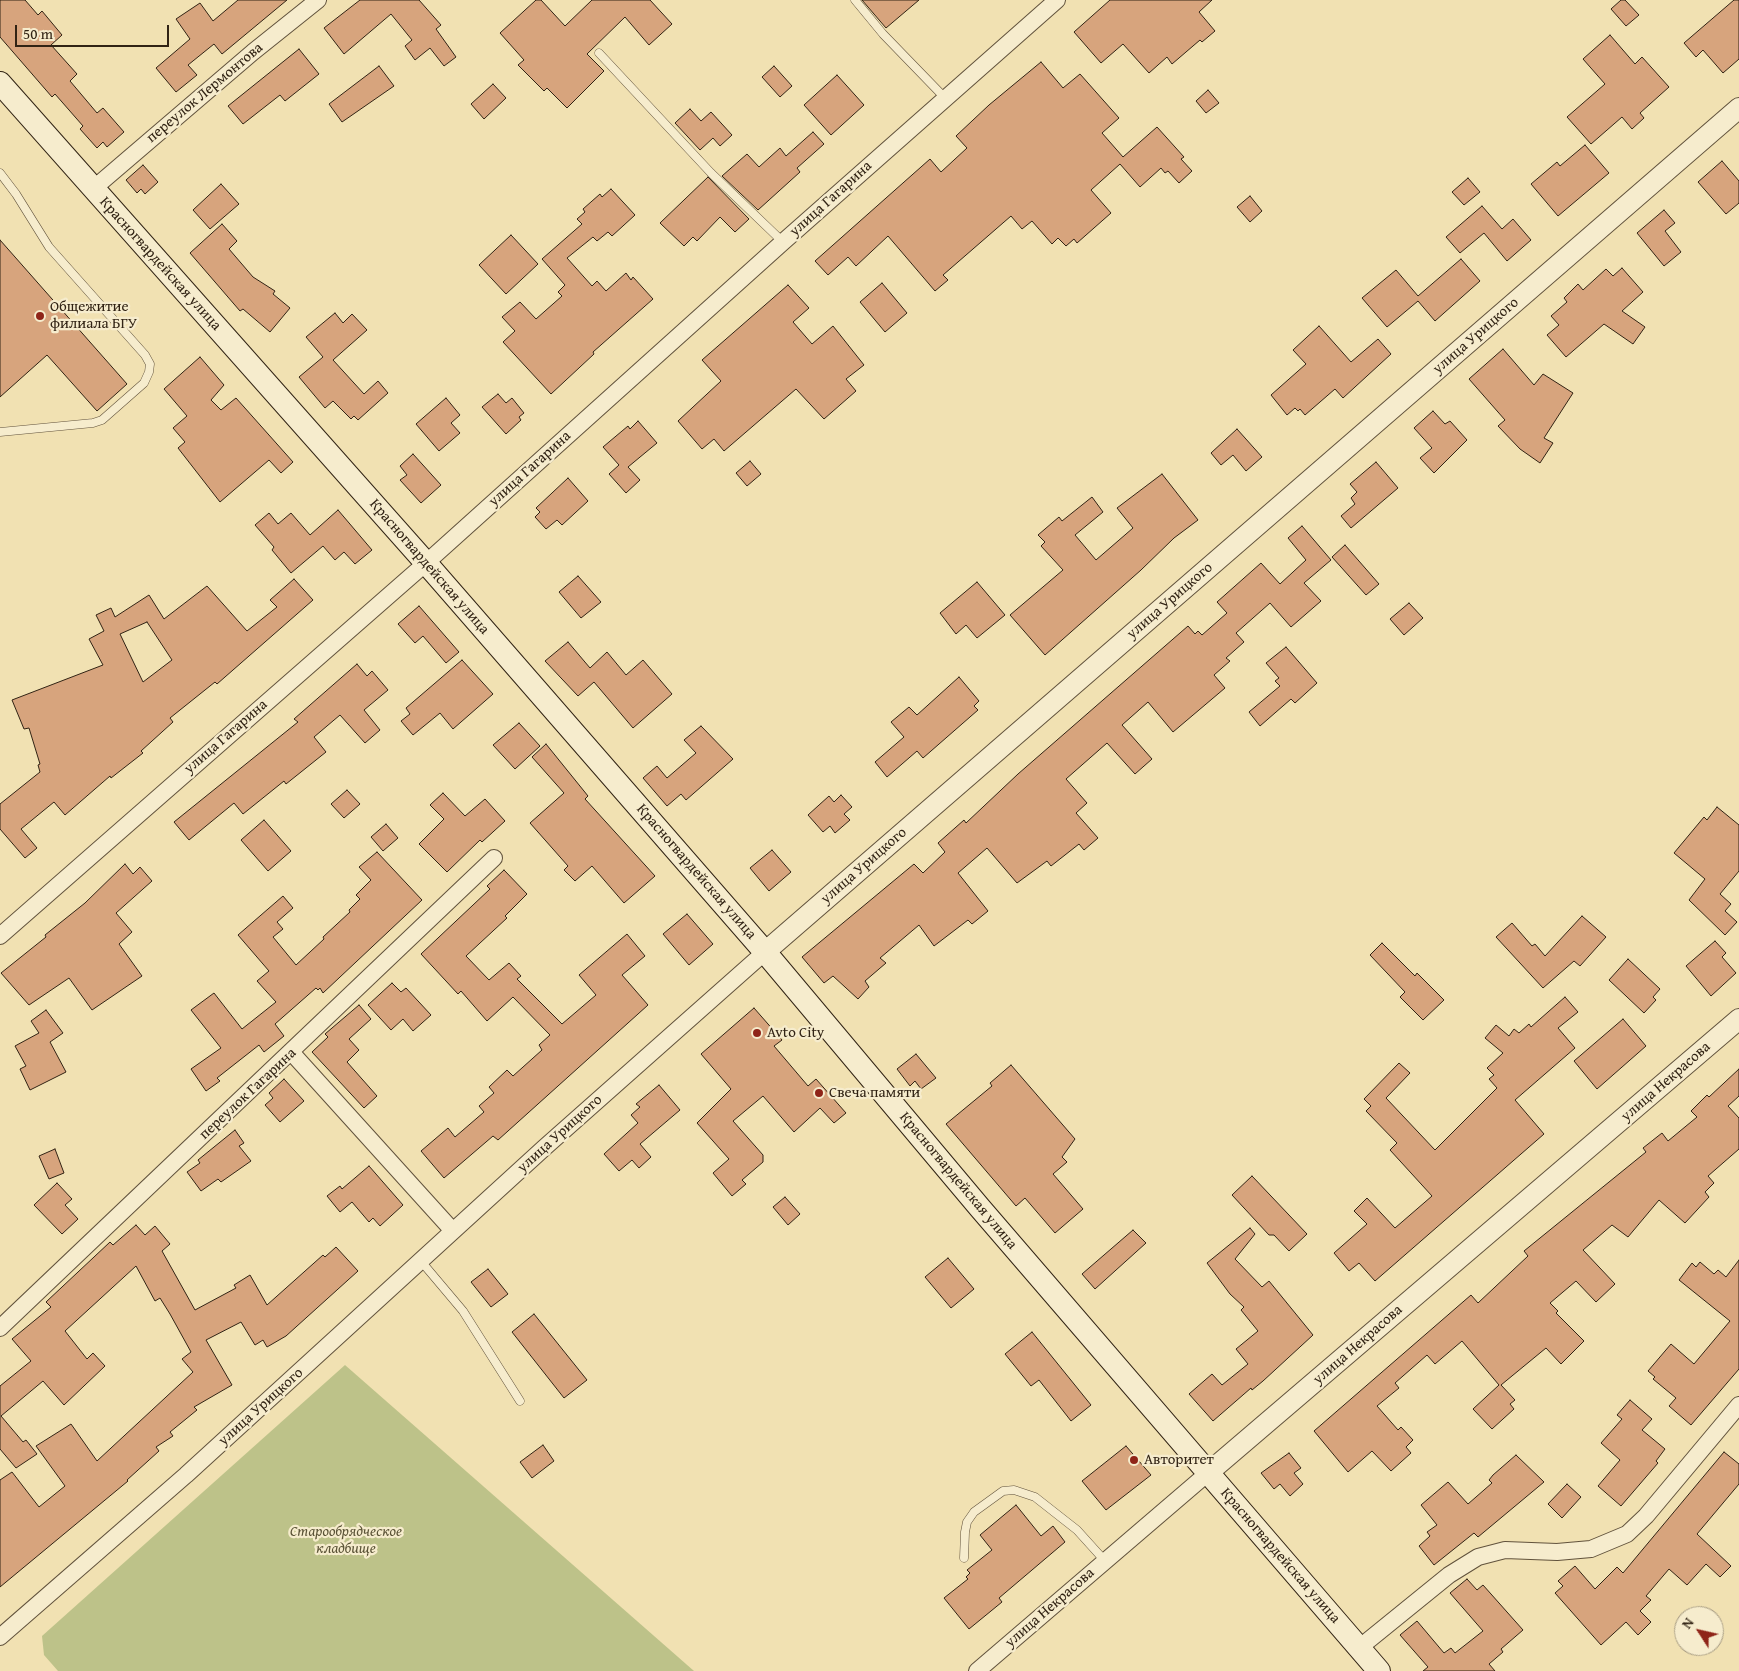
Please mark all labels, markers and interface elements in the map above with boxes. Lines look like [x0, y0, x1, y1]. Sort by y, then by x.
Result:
scale bar [18, 15, 171, 47]
text: 50 m [23, 23, 53, 44]
street label: переулок Лермонтова [143, 39, 267, 147]
street label: улица Гагарина [786, 157, 876, 241]
street label: Красногвардейская улица [95, 194, 225, 334]
street label: улица Урицкого [1429, 294, 1523, 378]
place label: Общежитие филиала БГУ [50, 298, 137, 333]
marker: Общежитие филиала БГУ [34, 310, 46, 322]
street label: улица Гагарина [485, 427, 575, 511]
street label: Красногвардейская улица [365, 496, 493, 638]
street label: улица Урицкого [1123, 559, 1217, 643]
street label: улица Гагарина [181, 696, 271, 778]
street label: Красногвардейская улица [632, 801, 760, 943]
street label: улица Урицкого [817, 824, 911, 908]
place label: Avto City [767, 1024, 824, 1042]
marker: Avto City [751, 1027, 763, 1039]
street label: улица Некрасова [1618, 1038, 1714, 1126]
street label: переулок Гагарина [196, 1044, 300, 1144]
place label: Свеча памяти [829, 1084, 920, 1102]
marker: Свеча памяти [813, 1087, 825, 1099]
street label: улица Урицкого [514, 1091, 606, 1177]
street label: Красногвардейская улица [895, 1109, 1021, 1253]
street label: улица Некрасова [1310, 1301, 1406, 1389]
street label: улица Урицкого [215, 1364, 307, 1450]
place label: Авторитет [1144, 1451, 1214, 1469]
marker: Авторитет [1128, 1454, 1140, 1466]
street label: Красногвардейская улица [1216, 1485, 1344, 1627]
park label: Старообрядческое кладбище [290, 1523, 402, 1558]
street label: улица Некрасова [1002, 1564, 1098, 1652]
north arrow [1674, 1606, 1724, 1656]
text: N [1677, 1613, 1698, 1633]

